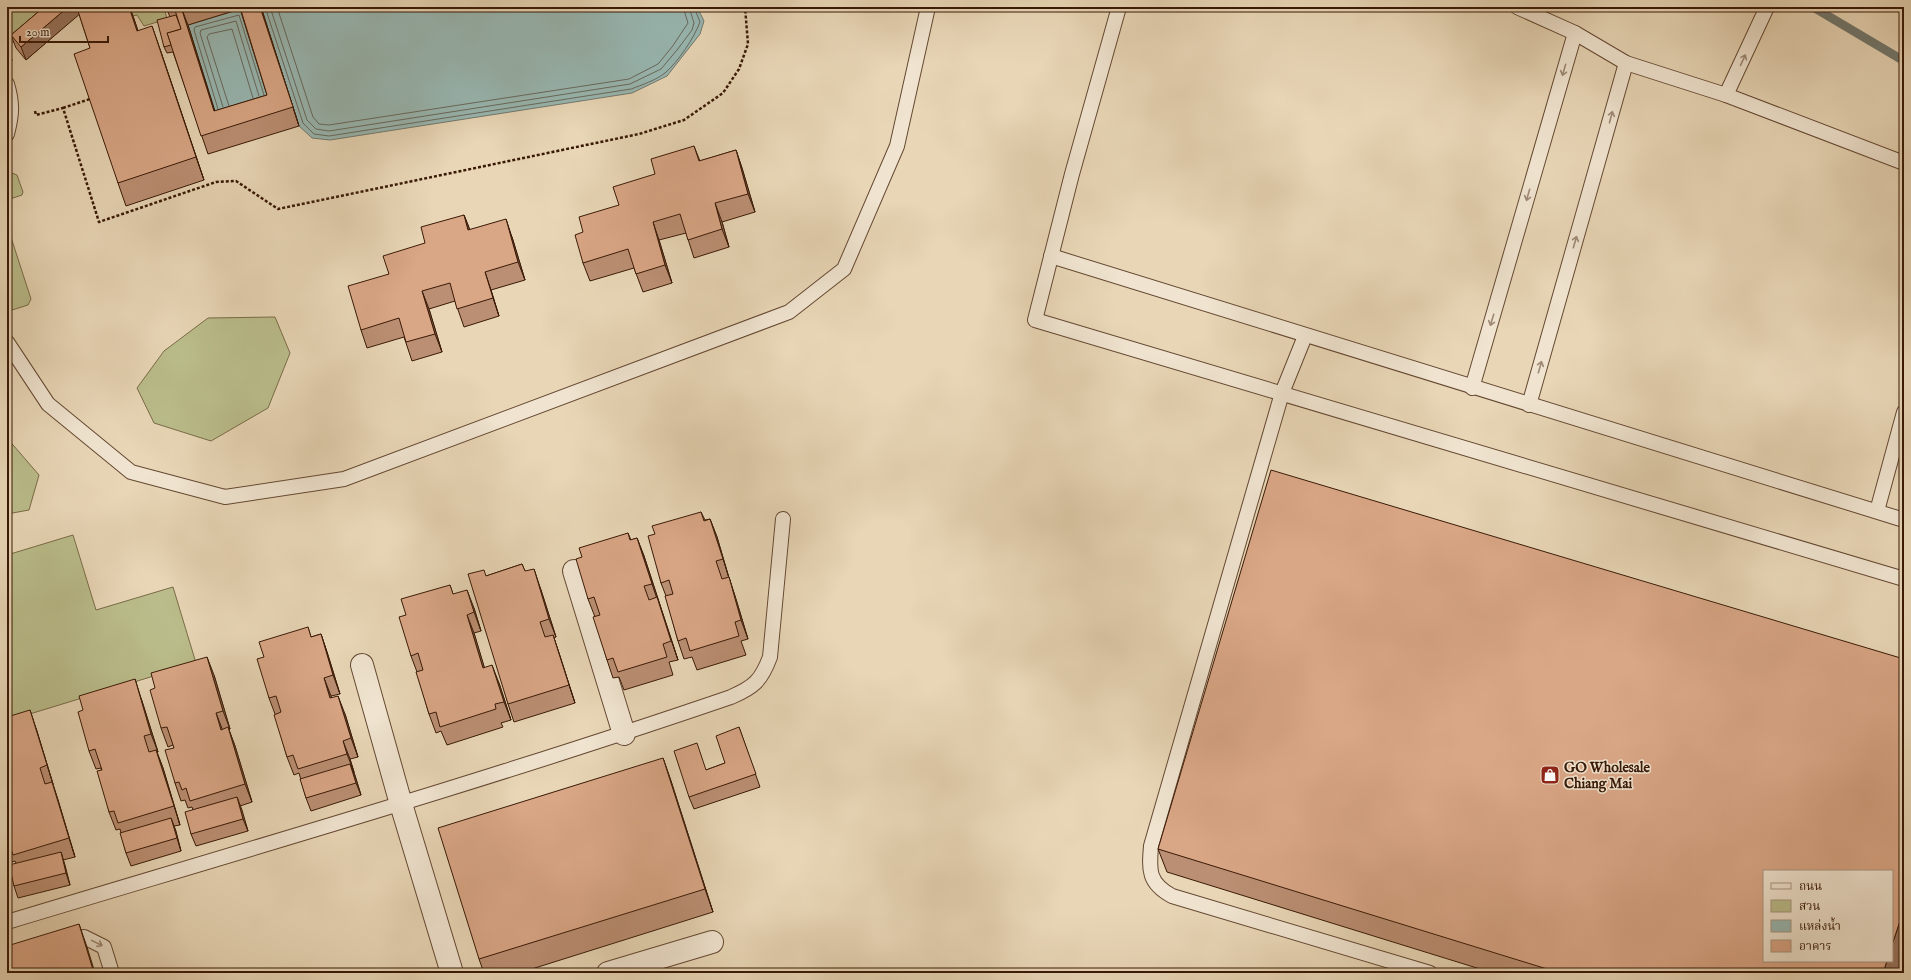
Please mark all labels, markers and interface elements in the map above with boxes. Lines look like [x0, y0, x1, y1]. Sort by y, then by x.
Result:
scale bar [20, 18, 108, 44]
text: 20 m [26, 25, 49, 40]
one-way arrow [1740, 54, 1747, 66]
one-way arrow [1560, 64, 1567, 77]
one-way arrow [1607, 111, 1615, 124]
one-way arrow [1524, 189, 1531, 202]
one-way arrow [1572, 236, 1579, 249]
one-way arrow [1488, 314, 1495, 327]
one-way arrow [1537, 361, 1544, 374]
place label: GO Wholesale Chiang Mai [1564, 759, 1651, 793]
shop icon: GO Wholesale Chiang Mai [1539, 764, 1561, 786]
legend [1763, 870, 1893, 962]
text: ถนน [1799, 879, 1822, 894]
text: สวน [1799, 899, 1821, 914]
text: แหล่งน้ำ [1799, 917, 1841, 934]
text: อาคาร [1799, 939, 1831, 954]
one-way arrow [91, 940, 103, 947]

